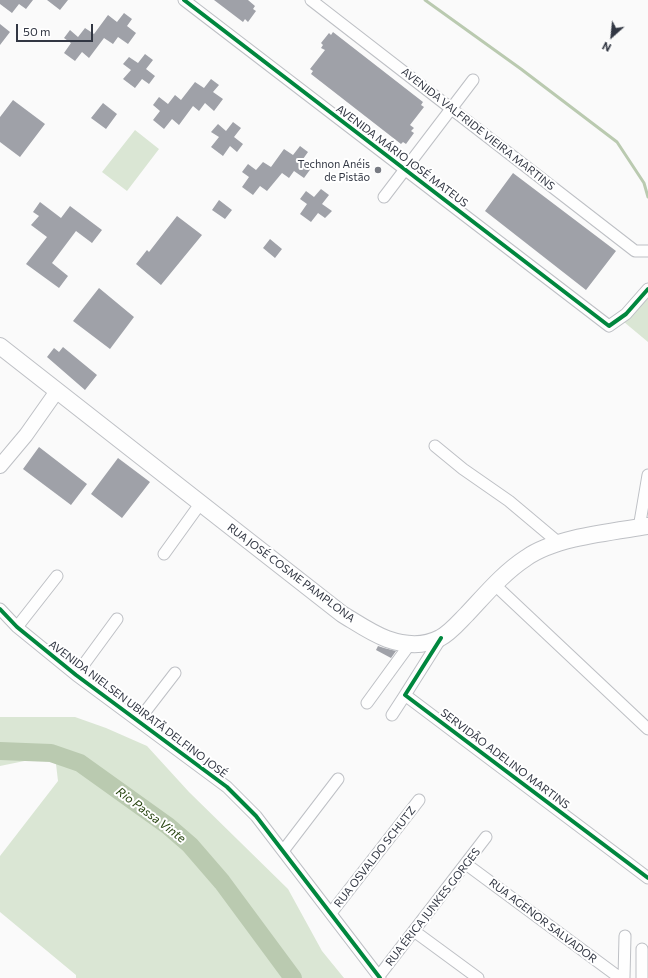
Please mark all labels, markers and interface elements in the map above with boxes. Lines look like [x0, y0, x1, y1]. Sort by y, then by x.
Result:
scale bar [18, 16, 95, 42]
north arrow [592, 16, 632, 56]
text: 50 m [23, 24, 51, 38]
text: N [600, 39, 613, 55]
street label: AVENIDA VALFRIDE VIEIRA MARTINS [399, 65, 557, 193]
street label: AVENIDA MÁRIO JOSÉ MATEUS [333, 102, 471, 210]
place label: Technon Anéis de Pistão [297, 157, 370, 183]
marker: Technon Anéis de Pistão [373, 165, 383, 175]
street label: RUA JOSÉ COSME PAMPLONA [225, 521, 357, 625]
street label: AVENIDA NIELSEN UBIRATÃ DELFINO JOSÉ [46, 637, 230, 781]
street label: SERVIDÃO ADELINO MARTINS [438, 706, 572, 812]
water label: Rio Passa Vinte [113, 784, 189, 846]
street label: RUA OSVALDO SCHUTZ [332, 804, 418, 910]
street label: RUA ÉRICA JUNKES GORGES [383, 845, 483, 969]
street label: RUA AGENOR SALVADOR [487, 876, 599, 966]

